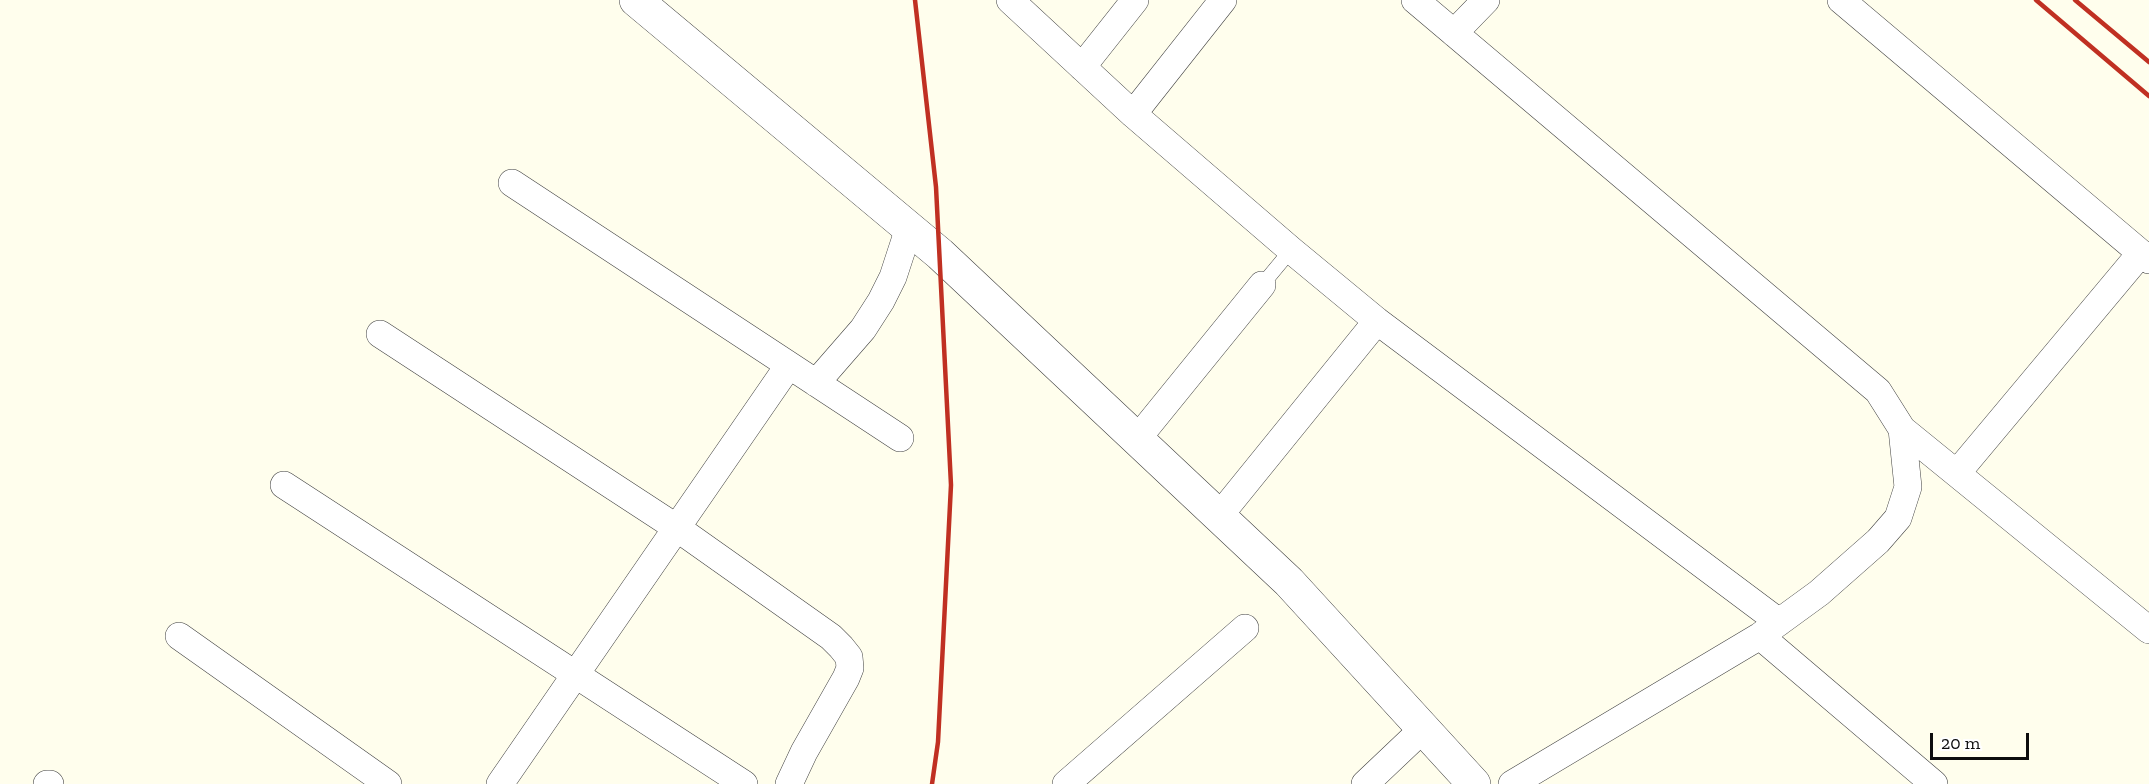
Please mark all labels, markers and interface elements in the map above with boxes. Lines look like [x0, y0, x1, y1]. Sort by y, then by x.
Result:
scale bar [1933, 721, 2032, 759]
text: 20 m [1941, 732, 1980, 754]

